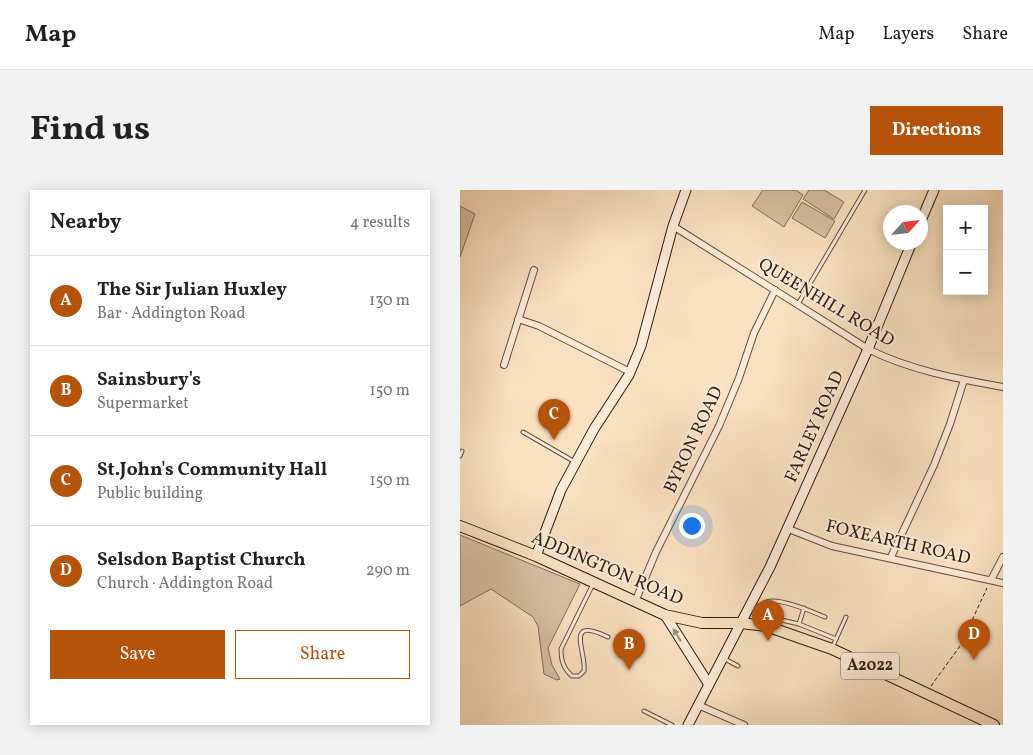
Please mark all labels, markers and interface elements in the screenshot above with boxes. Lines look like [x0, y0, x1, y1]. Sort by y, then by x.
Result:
text: Map [25, 18, 76, 52]
text: Map [818, 22, 854, 47]
text: Layers [882, 22, 934, 47]
text: Share [962, 22, 1008, 47]
text: Find us [30, 106, 150, 154]
button: Directions [870, 106, 1003, 155]
north arrow [883, 205, 928, 250]
map controls [943, 205, 988, 295]
button: + [943, 205, 988, 250]
text: Nearby [50, 208, 121, 237]
text: 4 results [350, 212, 410, 234]
button: − [943, 250, 988, 295]
street label: QUEENHILL ROAD [753, 252, 899, 354]
text: The Sir Julian Huxley [97, 277, 287, 303]
text: A [60, 290, 72, 312]
text: 130 m [369, 290, 410, 312]
text: Bar · Addington Road [97, 303, 246, 325]
text: Sainsbury's [97, 367, 201, 393]
street label: FARLEY ROAD [779, 367, 851, 487]
text: B [61, 380, 71, 402]
text: 150 m [369, 380, 410, 402]
street label: BYRON ROAD [658, 382, 730, 498]
text: Supermarket [97, 393, 189, 415]
pin: C [538, 399, 570, 440]
text: St.John's Community Hall [97, 457, 327, 483]
text: C [61, 470, 71, 492]
text: 150 m [369, 470, 410, 492]
text: Public building [97, 483, 203, 505]
your location [679, 513, 705, 539]
street label: FOXEARTH ROAD [823, 514, 973, 572]
street label: ADDINGTON ROAD [527, 526, 687, 612]
text: Selsdon Baptist Church [97, 547, 306, 573]
text: D [60, 560, 72, 582]
text: 290 m [366, 560, 410, 582]
text: Church · Addington Road [97, 573, 273, 595]
pin: A [752, 600, 784, 641]
pin: D [958, 619, 990, 660]
one-way arrow [673, 628, 682, 641]
pin: B [613, 629, 645, 670]
button: Save [50, 630, 225, 679]
button: Share [235, 630, 410, 679]
road number: A2022 [841, 652, 899, 680]

